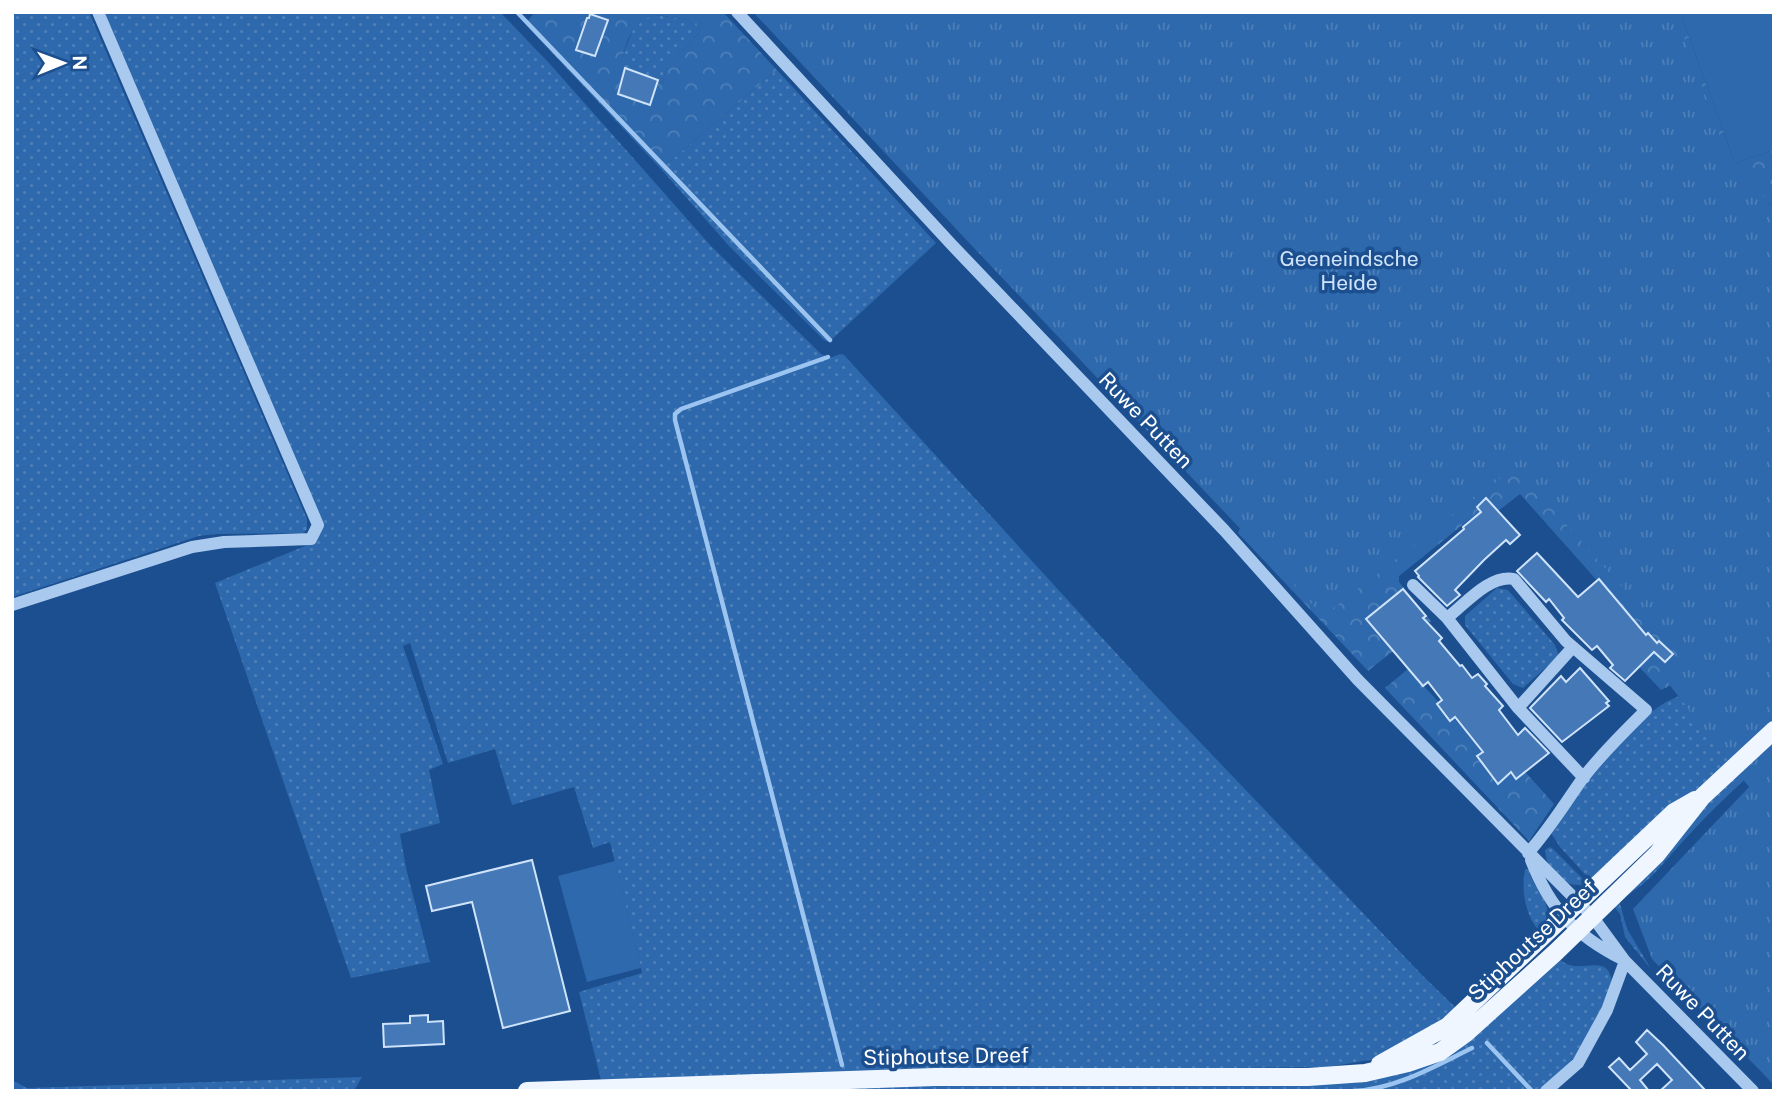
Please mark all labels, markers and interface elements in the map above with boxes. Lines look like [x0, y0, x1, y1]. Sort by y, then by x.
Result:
north arrow [28, 28, 98, 98]
text: N [69, 55, 91, 70]
park label: Geeneindsche Heide [1279, 246, 1419, 295]
street label: Ruwe Putten [1094, 367, 1198, 473]
street label: Stiphoutse Dreef [1463, 874, 1601, 1006]
street label: Ruwe Putten [1651, 959, 1755, 1065]
street label: Stiphoutse Dreef [863, 1042, 1029, 1070]

